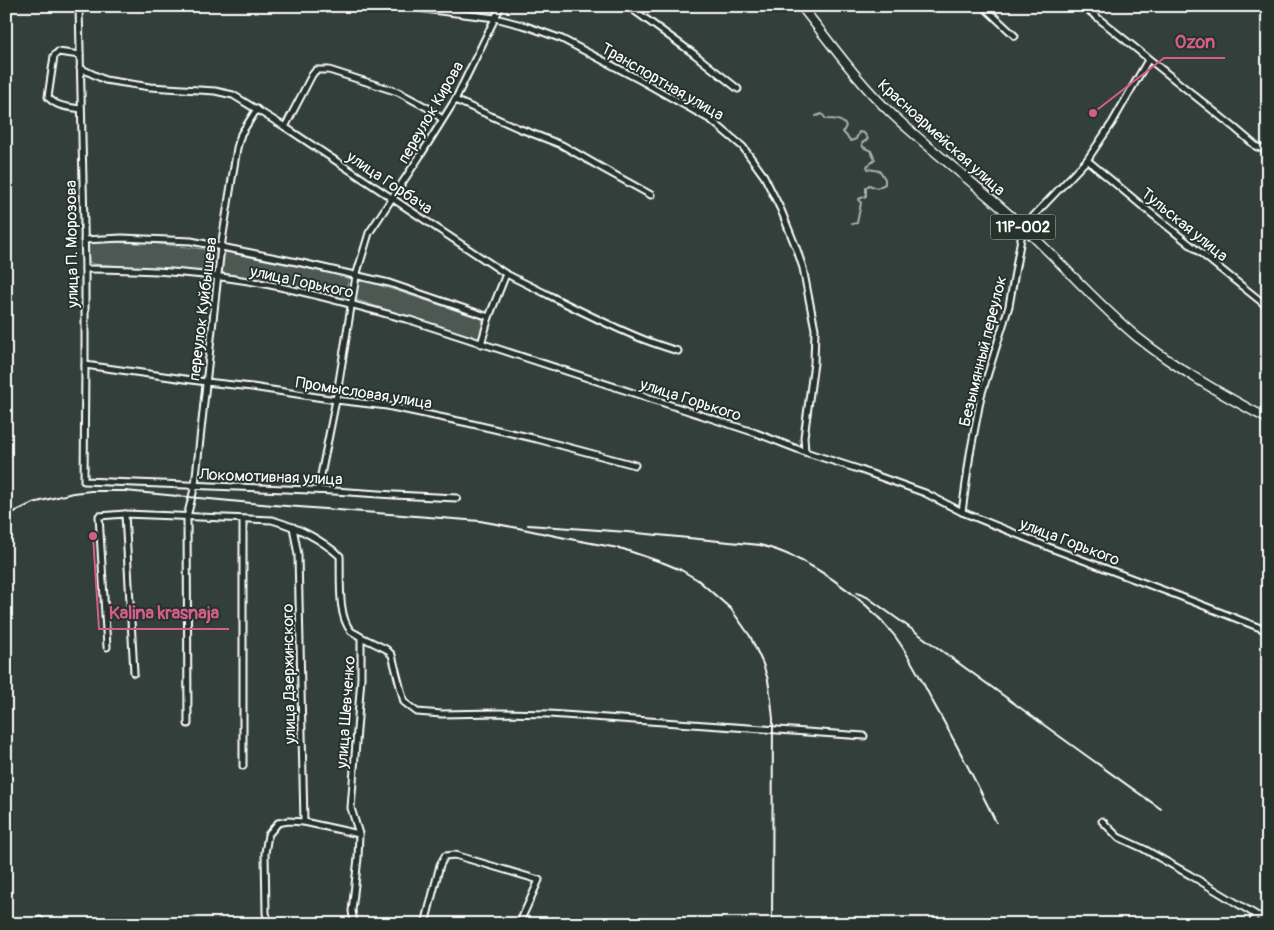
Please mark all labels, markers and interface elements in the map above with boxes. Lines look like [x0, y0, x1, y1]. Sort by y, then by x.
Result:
callout: Ozon [1164, 25, 1225, 58]
text: Ozon [1175, 31, 1215, 54]
street label: Транспортная улица [598, 39, 727, 125]
street label: переулок Кирова [393, 58, 468, 167]
street label: Красноармейская улица [873, 75, 1009, 200]
street label: улица Горбача [342, 146, 436, 219]
street label: улица П. Морозова [61, 180, 83, 309]
street label: Тульская улица [1137, 184, 1232, 266]
road number: 11Р-002 [990, 214, 1056, 240]
street label: переулок Куйбышева [184, 236, 222, 382]
street label: улица Горького [247, 261, 356, 303]
street label: Безымянный переулок [955, 274, 1011, 429]
street label: Промысловая улица [294, 372, 433, 414]
street label: улица Горького [637, 374, 744, 426]
street label: Локомотивная улица [198, 464, 343, 489]
street label: улица Горького [1016, 513, 1123, 570]
callout: Kalina krasnaja [99, 596, 229, 629]
text: Kalina krasnaja [109, 602, 220, 625]
street label: улица Дзержинского [278, 603, 300, 745]
street label: улица Шевченко [332, 655, 360, 770]

